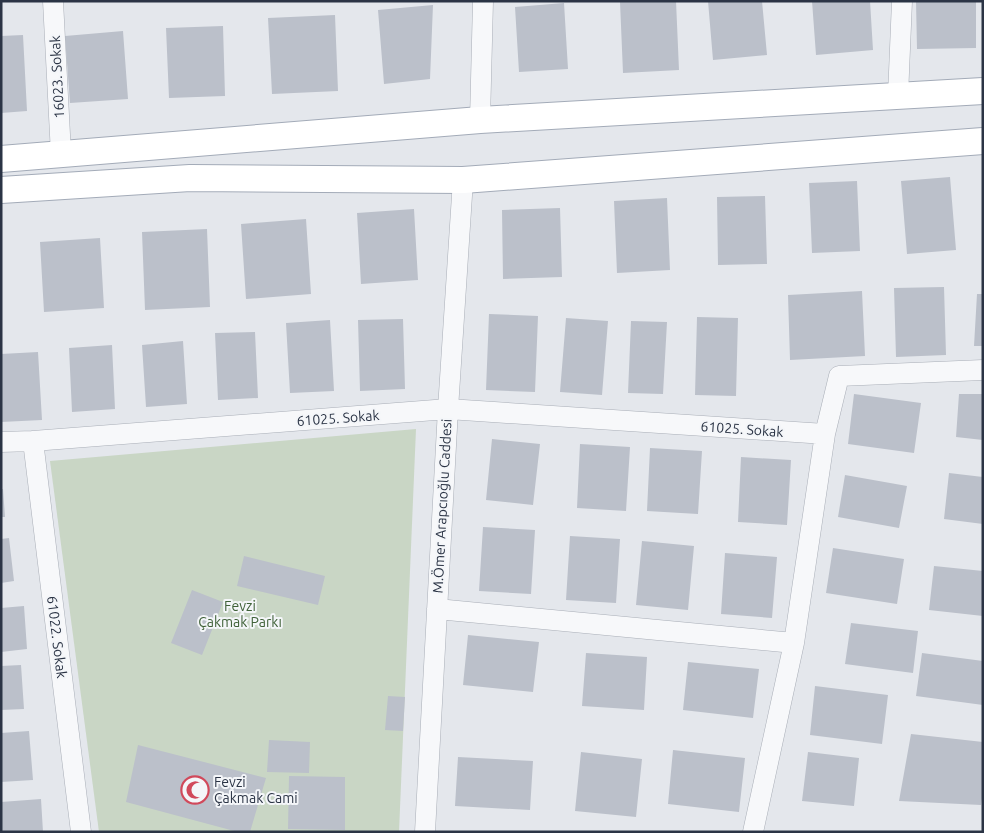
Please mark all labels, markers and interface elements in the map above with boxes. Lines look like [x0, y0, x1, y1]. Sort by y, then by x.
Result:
street label: 16023. Sokak [47, 35, 67, 119]
street label: 61025. Sokak [296, 407, 380, 429]
street label: M.Ömer Arapcıoğlu Caddesi [428, 418, 455, 594]
street label: 61025. Sokak [700, 418, 784, 440]
street label: 61022. Sokak [44, 595, 70, 679]
park label: Fevzi Çakmak Parkı [198, 598, 282, 630]
place label: Fevzi Çakmak Cami [214, 774, 298, 806]
mosque icon: Fevzi Çakmak Cami [180, 775, 210, 805]

